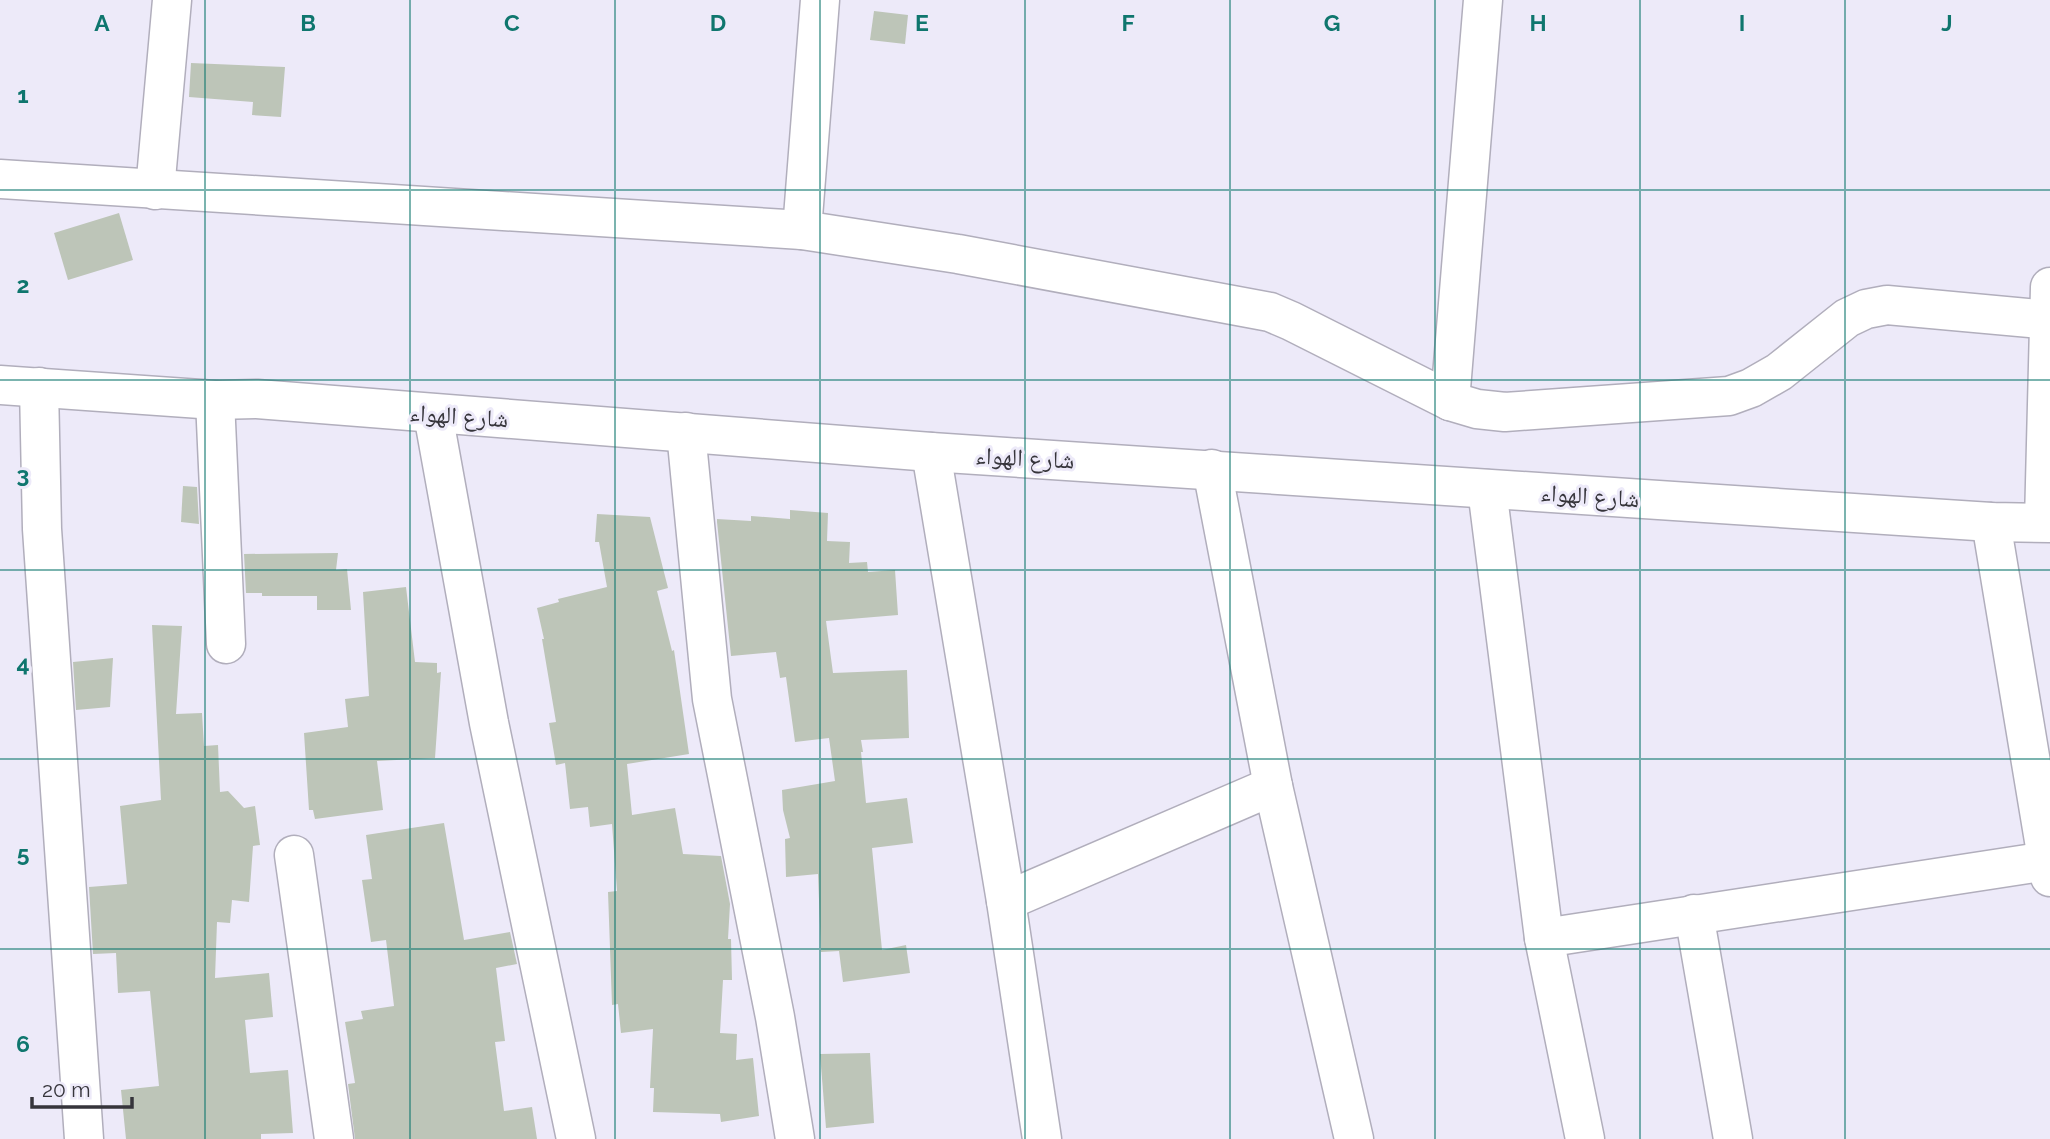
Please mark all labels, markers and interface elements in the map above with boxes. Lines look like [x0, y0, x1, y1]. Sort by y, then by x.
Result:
text: A [94, 9, 110, 36]
text: B [300, 9, 316, 36]
text: C [504, 9, 520, 36]
text: D [710, 9, 726, 36]
text: E [915, 9, 929, 36]
text: F [1121, 9, 1135, 36]
text: G [1324, 9, 1340, 36]
text: H [1529, 9, 1547, 36]
text: I [1739, 9, 1745, 36]
text: J [1941, 9, 1953, 36]
text: 1 [17, 81, 29, 108]
text: 2 [17, 271, 29, 298]
street label: شارع الهواء [409, 398, 509, 434]
street label: شارع الهواء [975, 440, 1075, 476]
text: 3 [17, 461, 29, 488]
street label: شارع الهواء [1540, 478, 1640, 514]
text: 4 [16, 650, 30, 677]
text: 5 [17, 840, 30, 867]
text: 6 [16, 1030, 30, 1057]
scale bar [32, 1066, 131, 1110]
text: 20 m [42, 1077, 90, 1102]

